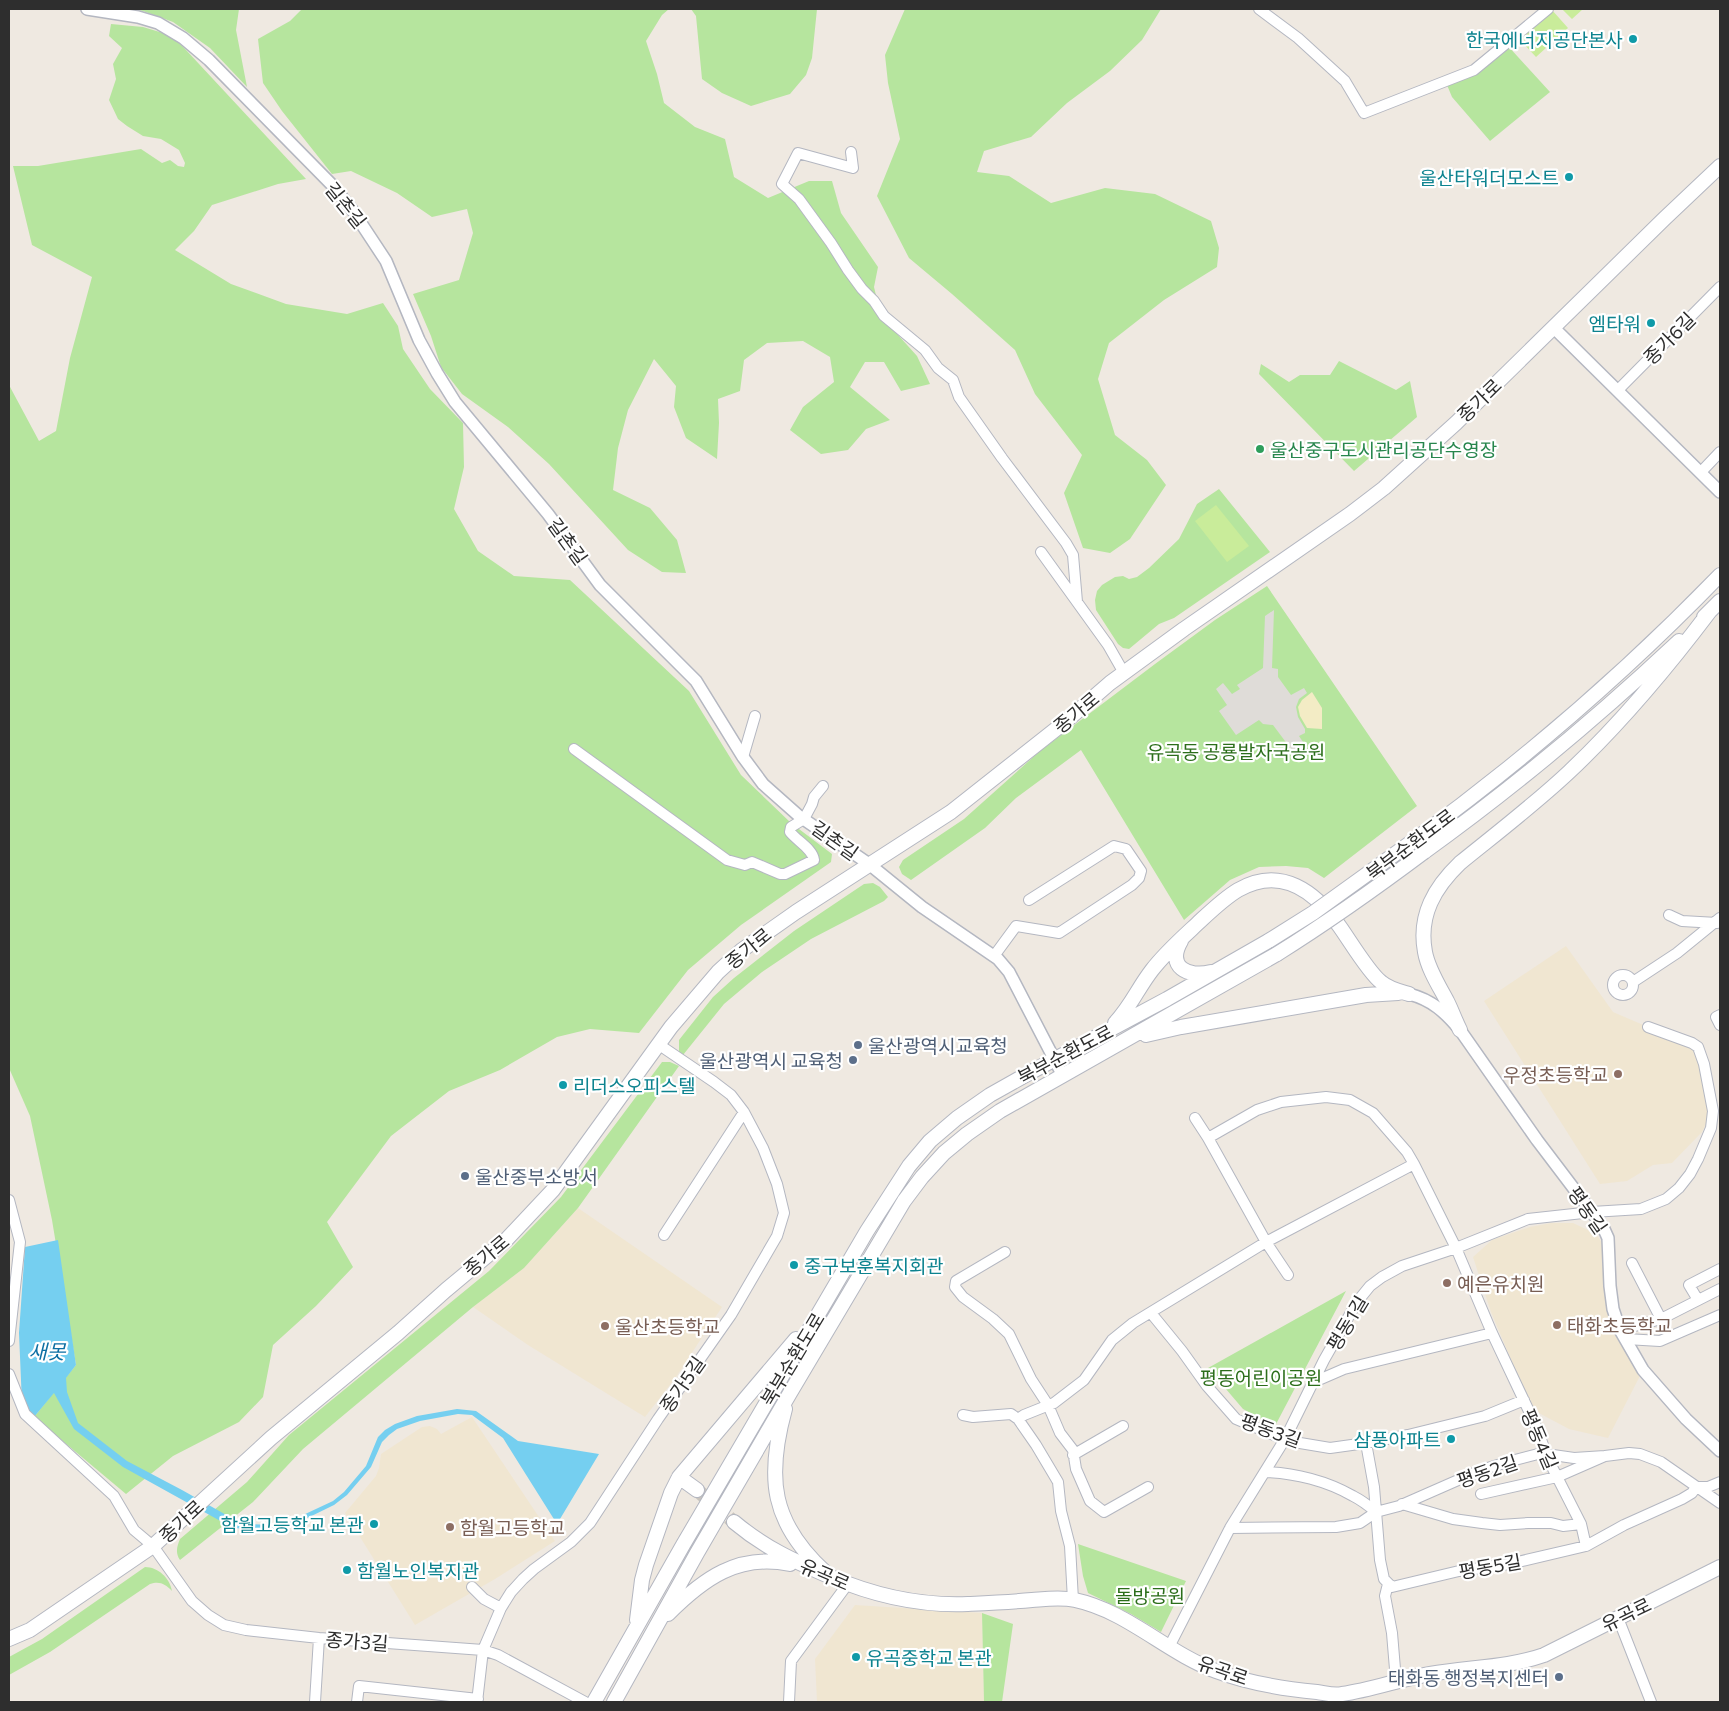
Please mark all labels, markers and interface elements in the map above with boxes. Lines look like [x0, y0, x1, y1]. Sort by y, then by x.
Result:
place label: 한국에너지공단본사 [1466, 28, 1623, 51]
marker: 한국에너지공단본사 [1627, 33, 1639, 45]
place label: 울산타워더모스트 [1419, 166, 1559, 189]
marker: 울산타워더모스트 [1563, 171, 1575, 183]
street label: 길촌길 [321, 177, 371, 233]
street label: 종가6길 [1638, 307, 1700, 369]
place label: 엠타워 [1589, 312, 1641, 335]
marker: 엠타워 [1645, 317, 1657, 329]
street label: 종가로 [1452, 374, 1506, 426]
place label: 울산중구도시관리공단수영장 [1270, 438, 1497, 461]
marker: 울산중구도시관리공단수영장 [1254, 443, 1266, 455]
street label: 길촌길 [543, 513, 593, 569]
street label: 종가로 [1049, 686, 1103, 738]
park label: 유곡동 공룡발자국공원 [1147, 740, 1325, 763]
street label: 북부순환도로 [1361, 803, 1459, 885]
street label: 길촌길 [807, 816, 863, 864]
street label: 종가로 [720, 923, 776, 973]
street label: 북부순환도로 [1013, 1019, 1117, 1089]
place label: 울산광역시교육청 [868, 1034, 1008, 1057]
marker: 울산광역시교육청 [852, 1039, 864, 1051]
place label: 울산광역시 교육청 [700, 1049, 843, 1072]
marker: 울산광역시 교육청 [847, 1054, 859, 1066]
place label: 우정초등학교 [1503, 1063, 1608, 1086]
marker: 우정초등학교 [1612, 1068, 1624, 1080]
place label: 리더스오피스텔 [573, 1074, 695, 1097]
marker: 리더스오피스텔 [557, 1079, 569, 1091]
place label: 울산중부소방서 [475, 1165, 597, 1188]
marker: 울산중부소방서 [459, 1170, 471, 1182]
street label: 평동길 [1564, 1182, 1612, 1238]
street label: 종가로 [459, 1229, 513, 1281]
place label: 중구보훈복지회관 [804, 1254, 944, 1277]
marker: 중구보훈복지회관 [788, 1259, 800, 1271]
place label: 예은유치원 [1457, 1272, 1544, 1295]
marker: 예은유치원 [1441, 1277, 1453, 1289]
street label: 평동1길 [1322, 1291, 1372, 1355]
street label: 북부순환도로 [755, 1308, 829, 1410]
place label: 태화초등학교 [1567, 1314, 1672, 1337]
place label: 울산초등학교 [615, 1315, 720, 1338]
marker: 태화초등학교 [1551, 1319, 1563, 1331]
marker: 울산초등학교 [599, 1320, 611, 1332]
water label: 새못 [29, 1339, 67, 1363]
street label: 종가5길 [654, 1351, 710, 1417]
park label: 평동어린이공원 [1200, 1366, 1322, 1389]
street label: 평동4길 [1517, 1405, 1563, 1473]
street label: 평동3길 [1237, 1408, 1305, 1452]
place label: 삼풍아파트 [1354, 1428, 1441, 1451]
marker: 삼풍아파트 [1445, 1433, 1457, 1445]
street label: 평동2길 [1453, 1450, 1521, 1492]
street label: 종가로 [154, 1495, 208, 1547]
place label: 함월고등학교 본관 [221, 1513, 364, 1536]
place label: 함월고등학교 [460, 1516, 565, 1539]
marker: 함월고등학교 본관 [368, 1518, 380, 1530]
marker: 함월고등학교 [444, 1521, 456, 1533]
street label: 평동5길 [1457, 1549, 1523, 1583]
street label: 유곡로 [796, 1553, 854, 1595]
place label: 함월노인복지관 [357, 1559, 479, 1582]
marker: 함월노인복지관 [341, 1564, 353, 1576]
park label: 돌방공원 [1115, 1584, 1185, 1607]
street label: 유곡로 [1597, 1592, 1655, 1636]
street label: 종가3길 [325, 1627, 389, 1655]
place label: 유곡중학교 본관 [866, 1646, 992, 1669]
marker: 유곡중학교 본관 [850, 1651, 862, 1663]
street label: 유곡로 [1194, 1651, 1252, 1689]
place label: 태화동 행정복지센터 [1388, 1666, 1549, 1689]
marker: 태화동 행정복지센터 [1553, 1671, 1565, 1683]

